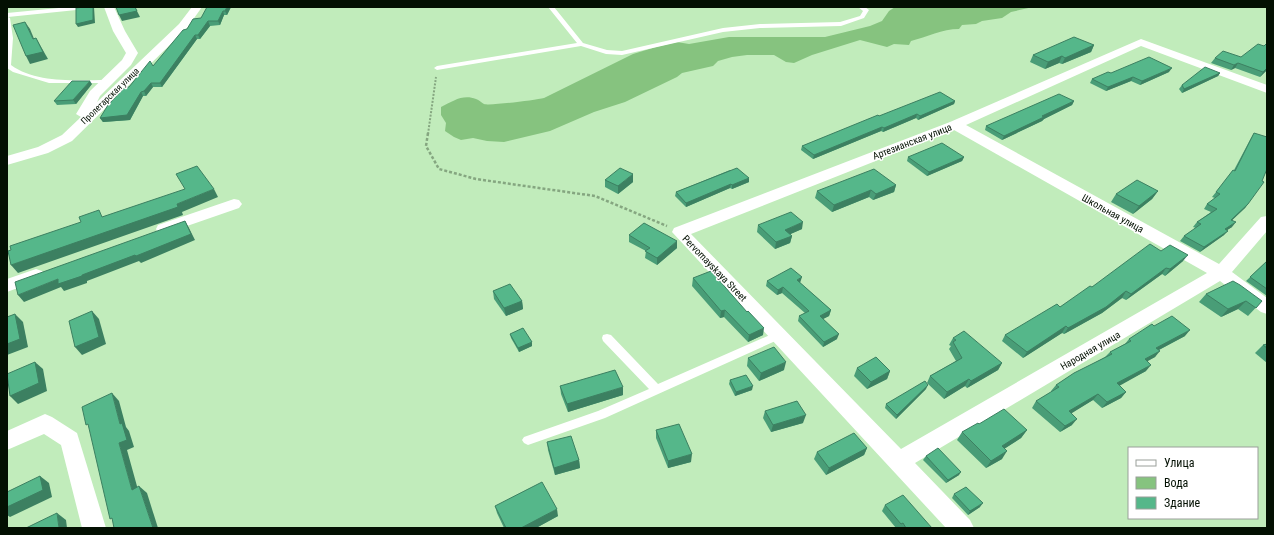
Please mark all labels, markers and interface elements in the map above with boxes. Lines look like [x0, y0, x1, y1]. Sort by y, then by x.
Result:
street label: Пролетарская улица [79, 66, 141, 126]
street label: Артезианская улица [871, 121, 953, 162]
street label: Школьная улица [1080, 192, 1146, 235]
street label: Pervomayskaya Street [680, 233, 749, 304]
street label: Народная улица [1058, 329, 1122, 372]
legend [1128, 447, 1258, 519]
text: Улица [1164, 456, 1195, 470]
text: Вода [1164, 476, 1189, 490]
text: Здание [1164, 496, 1201, 510]

